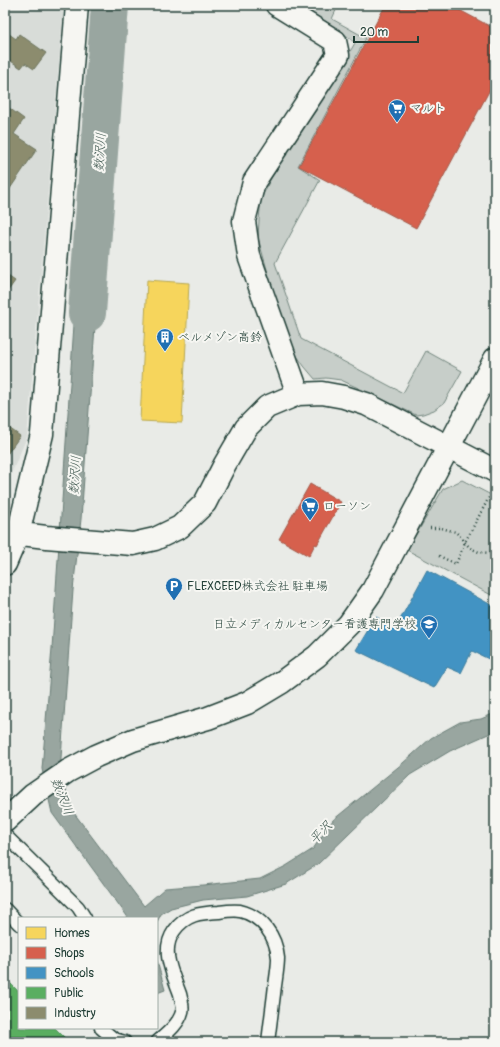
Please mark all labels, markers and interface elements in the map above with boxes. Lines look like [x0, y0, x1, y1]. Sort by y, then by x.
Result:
scale bar [354, 18, 418, 44]
text: 20 m [360, 25, 389, 40]
supermarket icon: マルト [387, 98, 407, 123]
place label: マルト [410, 101, 446, 116]
water label: 数沢川 [91, 132, 109, 172]
building icon: ベルメゾン高鈴 [155, 327, 175, 352]
place label: ベルメゾン高鈴 [178, 330, 262, 345]
water label: 数沢川 [66, 455, 84, 495]
supermarket icon: ローソン [300, 496, 320, 521]
place label: ローソン [323, 499, 371, 514]
parking icon: FLEXCEED株式会社 駐車場 [164, 576, 184, 601]
place label: FLEXCEED株式会社 駐車場 [187, 579, 328, 594]
school or university icon: 日立メディカルセンター看護専門学校 [419, 614, 439, 639]
place label: 日立メディカルセンター看護専門学校 [213, 617, 416, 632]
water label: 数沢川 [47, 775, 77, 817]
water label: 平沢 [306, 817, 336, 848]
legend [18, 917, 158, 1029]
text: Homes [54, 926, 90, 941]
text: Shops [54, 946, 85, 961]
text: Schools [54, 966, 94, 981]
text: Public [54, 986, 84, 1001]
text: Industry [54, 1006, 96, 1021]

